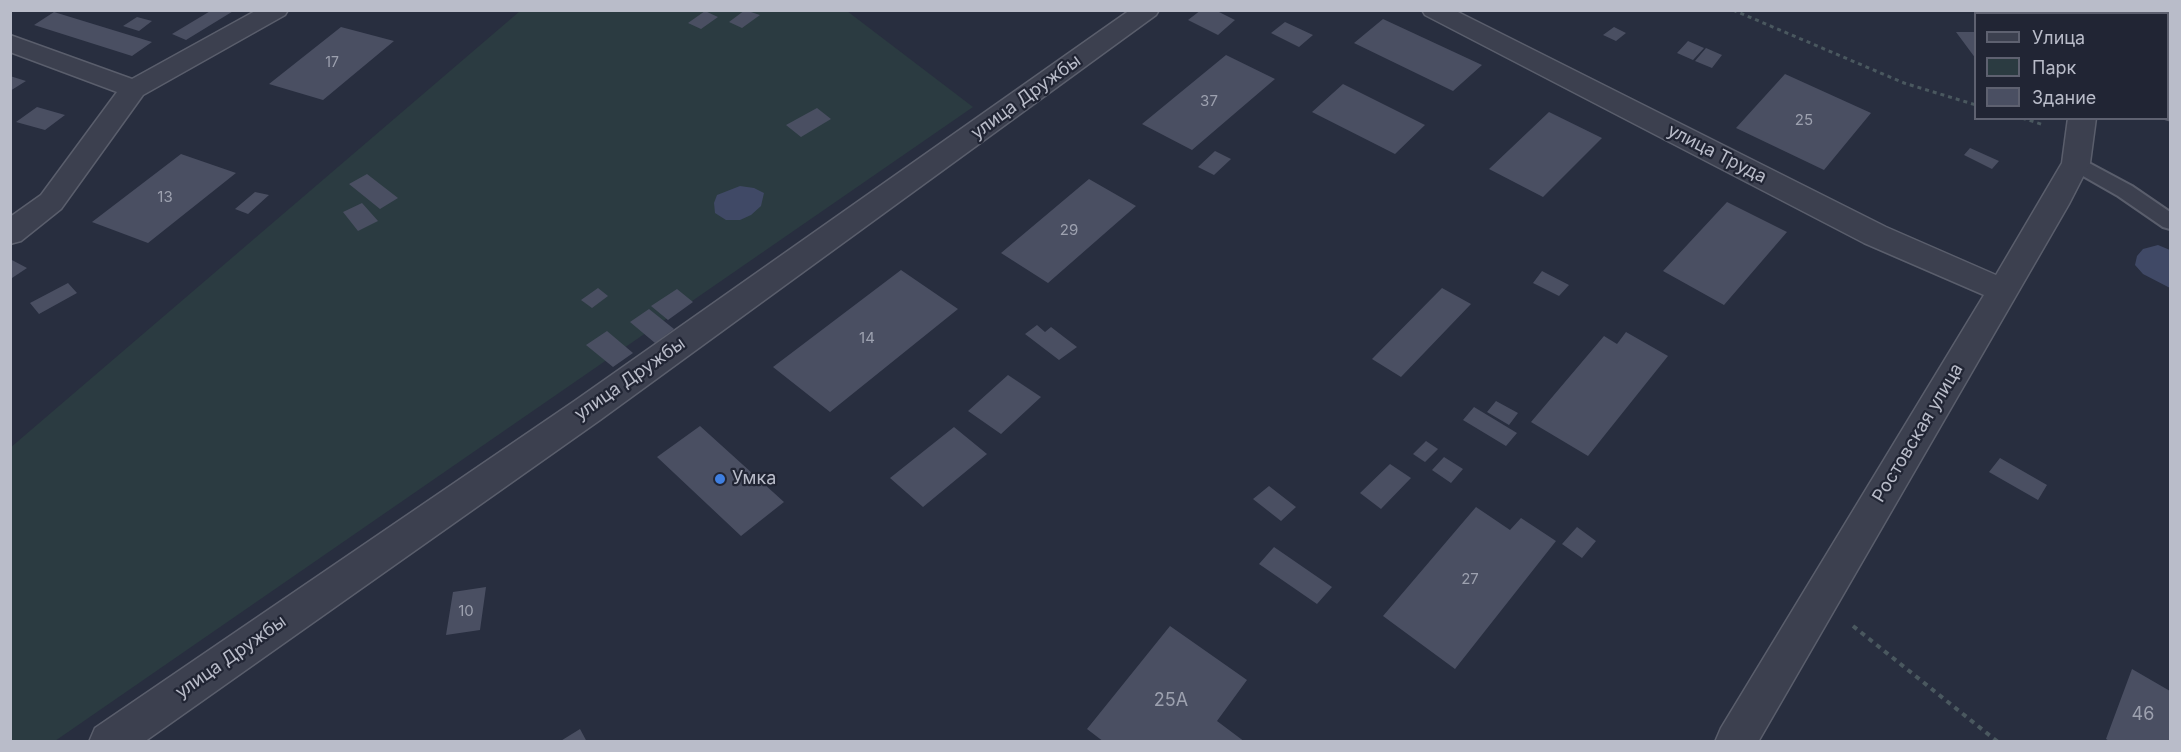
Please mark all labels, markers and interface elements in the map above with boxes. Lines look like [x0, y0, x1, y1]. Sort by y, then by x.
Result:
legend [1974, 12, 2169, 120]
text: Улица [2032, 27, 2085, 48]
street label: улица Дружбы [967, 50, 1085, 144]
house number: 17 [325, 55, 339, 71]
text: Парк [2032, 57, 2076, 78]
text: Здание [2032, 87, 2096, 108]
house number: 37 [1200, 92, 1218, 110]
house number: 25 [1795, 111, 1813, 129]
street label: улица Труда [1664, 120, 1770, 188]
house number: 13 [157, 188, 173, 206]
house number: 29 [1060, 221, 1078, 239]
house number: 14 [859, 329, 875, 347]
street label: улица Дружбы [570, 333, 690, 425]
street label: Ростовская улица [1868, 360, 1968, 506]
place label: Умка [732, 468, 776, 490]
marker: Умка [713, 472, 727, 486]
house number: 27 [1461, 570, 1479, 588]
house number: 10 [458, 602, 474, 620]
street label: улица Дружбы [171, 611, 291, 703]
house number: 25А [1154, 690, 1188, 712]
house number: 46 [2132, 704, 2154, 726]

